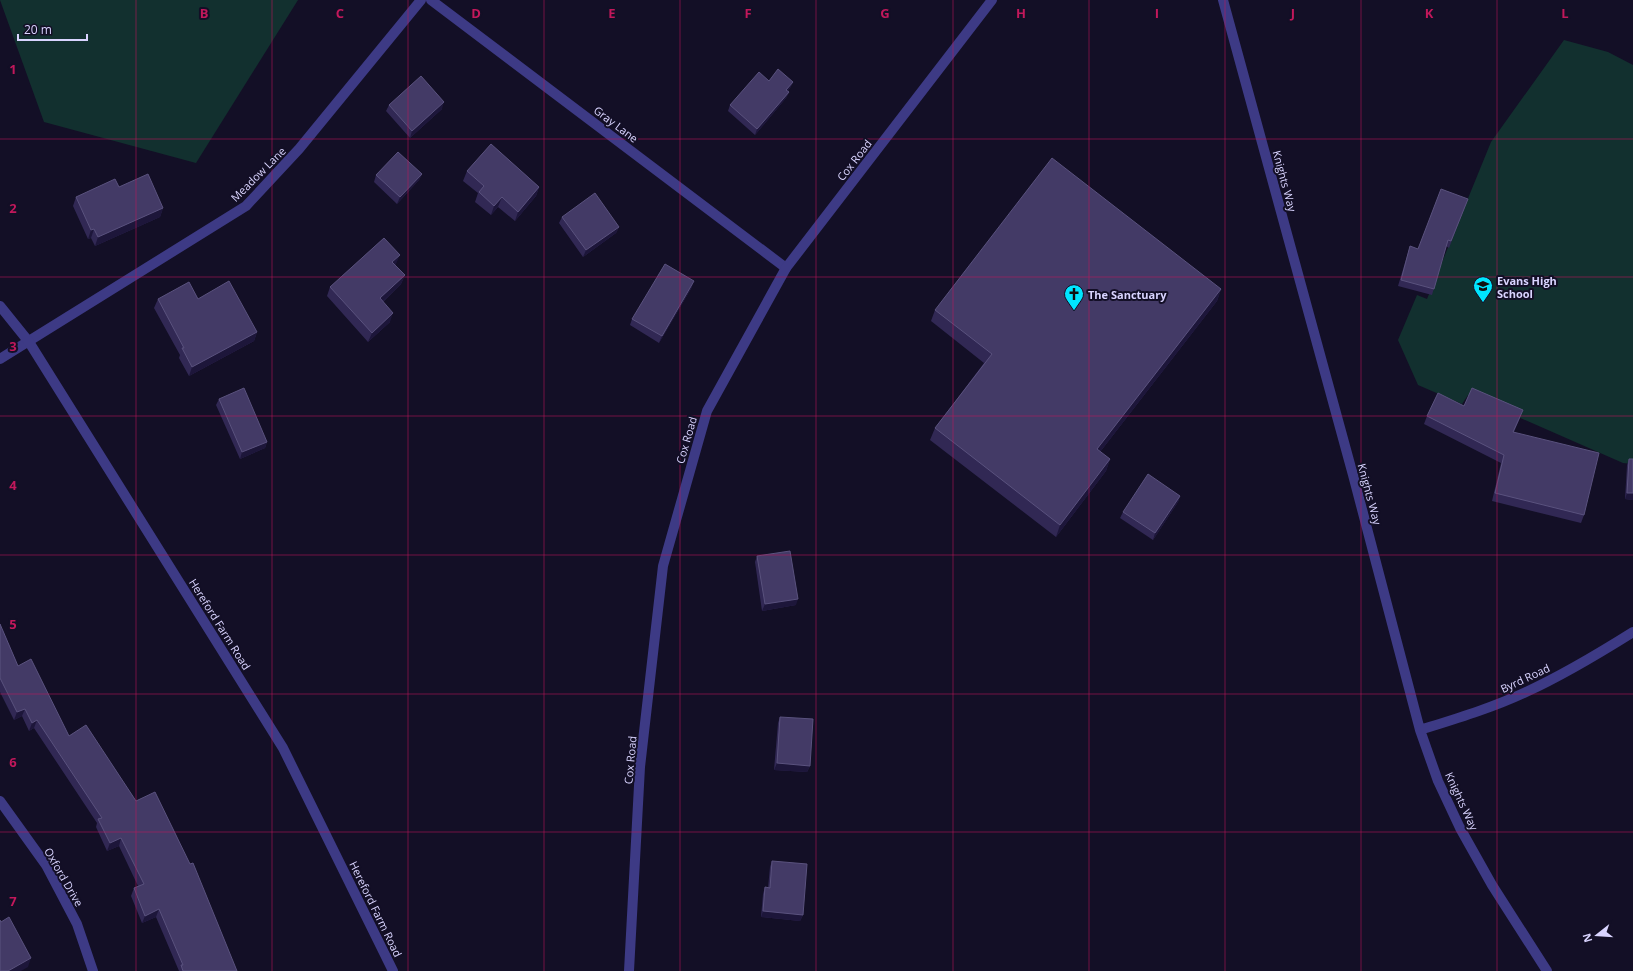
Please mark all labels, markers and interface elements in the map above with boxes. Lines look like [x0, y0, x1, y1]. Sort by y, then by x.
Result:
text: B [200, 4, 209, 22]
text: C [336, 4, 344, 22]
text: D [471, 4, 481, 22]
text: E [608, 4, 616, 22]
text: F [744, 4, 752, 22]
text: G [880, 4, 890, 22]
text: H [1016, 4, 1026, 22]
text: I [1155, 4, 1159, 22]
text: J [1290, 4, 1295, 22]
text: K [1425, 4, 1434, 22]
text: L [1561, 4, 1569, 22]
scale bar [18, 16, 87, 42]
text: 20 m [24, 21, 52, 38]
text: 1 [9, 60, 17, 78]
street label: Gray Lane [591, 102, 641, 146]
street label: Cox Road [833, 136, 875, 184]
street label: Meadow Lane [227, 143, 289, 205]
street label: Knights Way [1270, 149, 1300, 214]
text: 2 [9, 199, 17, 217]
place label: Evans High School [1497, 273, 1557, 301]
school or university icon: Evans High School [1472, 275, 1494, 303]
church icon: The Sanctuary [1063, 283, 1085, 311]
place label: The Sanctuary [1088, 287, 1167, 302]
text: 3 [9, 337, 17, 355]
street label: Cox Road [672, 415, 700, 465]
street label: Knights Way [1355, 462, 1385, 527]
text: 4 [9, 476, 17, 494]
street label: Hereford Farm Road [186, 576, 254, 672]
text: 5 [9, 615, 17, 633]
street label: Byrd Road [1498, 660, 1552, 696]
street label: Cox Road [620, 735, 640, 785]
text: 6 [9, 753, 17, 771]
street label: Knights Way [1442, 769, 1482, 833]
street label: Oxford Drive [41, 845, 87, 909]
street label: Hereford Farm Road [346, 859, 406, 959]
text: 7 [9, 892, 17, 910]
north arrow [1577, 915, 1617, 955]
text: N [1578, 932, 1595, 945]

